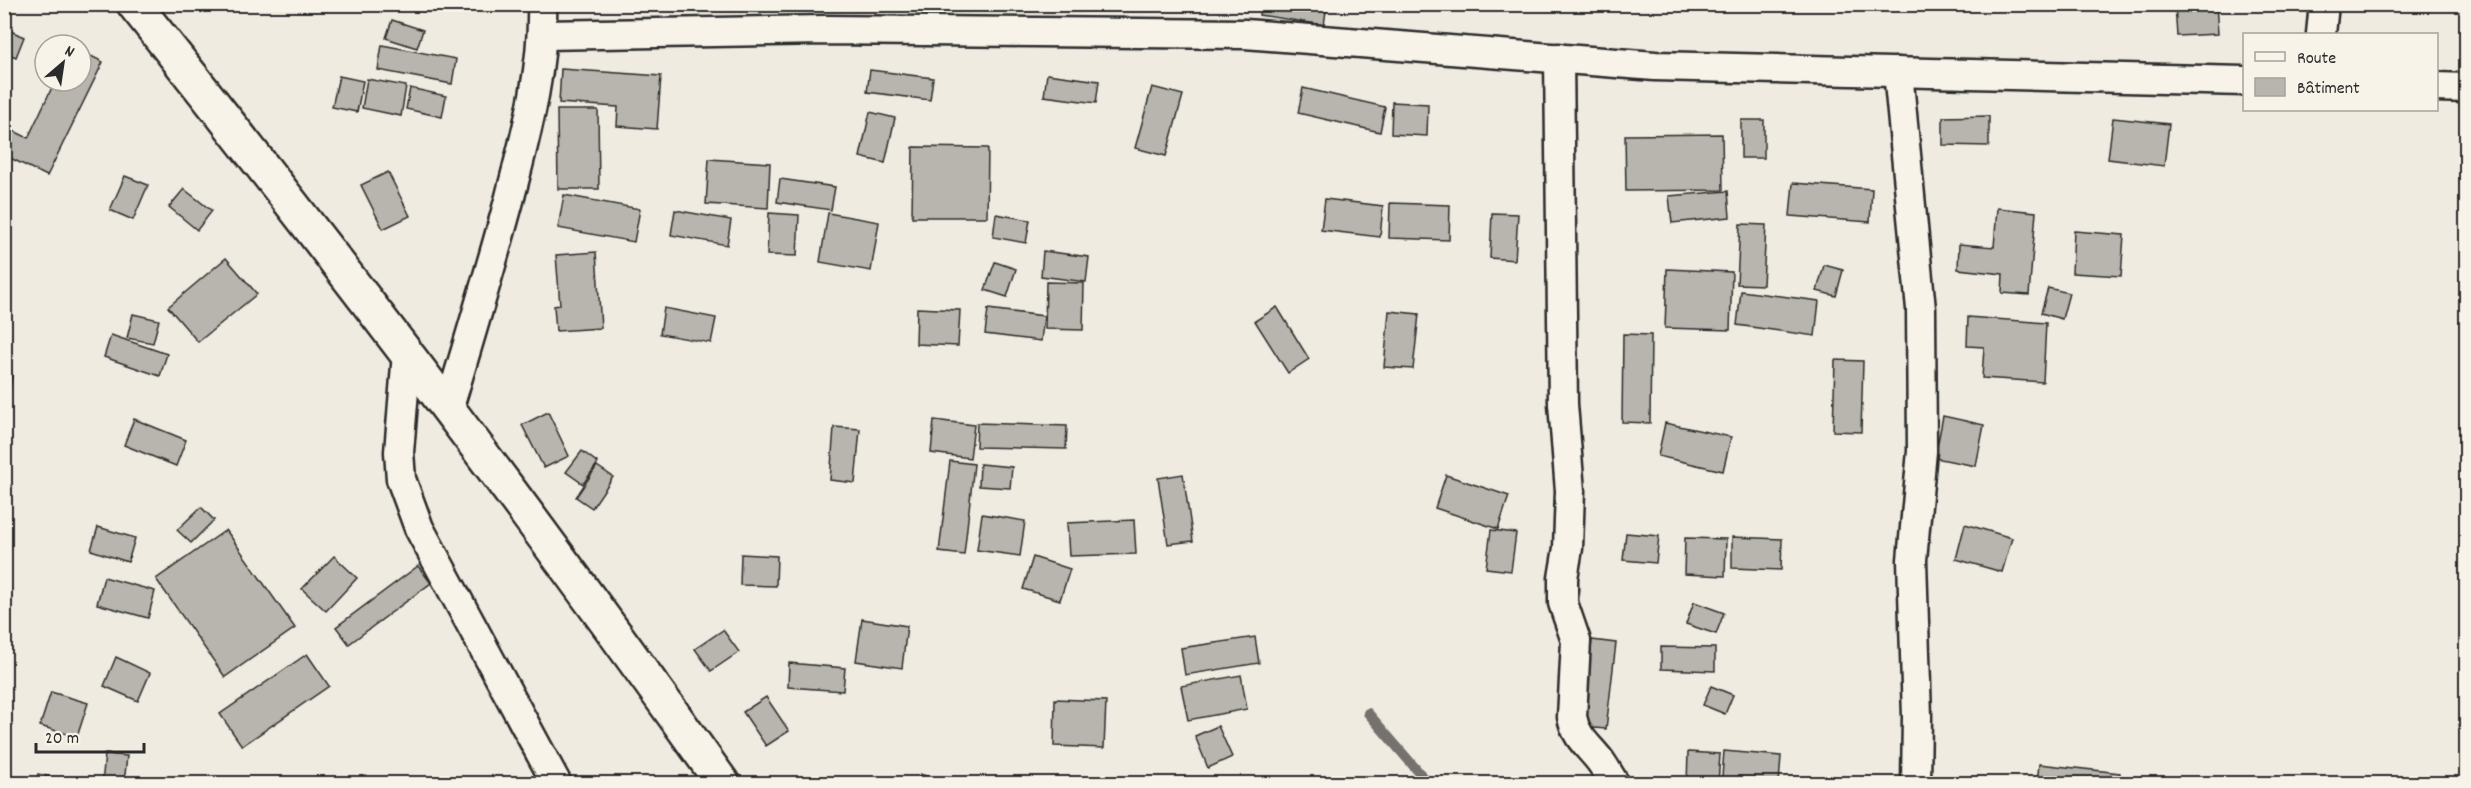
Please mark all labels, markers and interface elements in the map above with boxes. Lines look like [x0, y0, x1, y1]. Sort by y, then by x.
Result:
north arrow [33, 33, 93, 93]
legend [2243, 33, 2438, 111]
text: N [60, 40, 78, 64]
text: Route [2297, 47, 2336, 72]
text: Bâtiment [2297, 77, 2360, 102]
scale bar [36, 716, 144, 754]
text: 20 m [45, 727, 79, 752]

